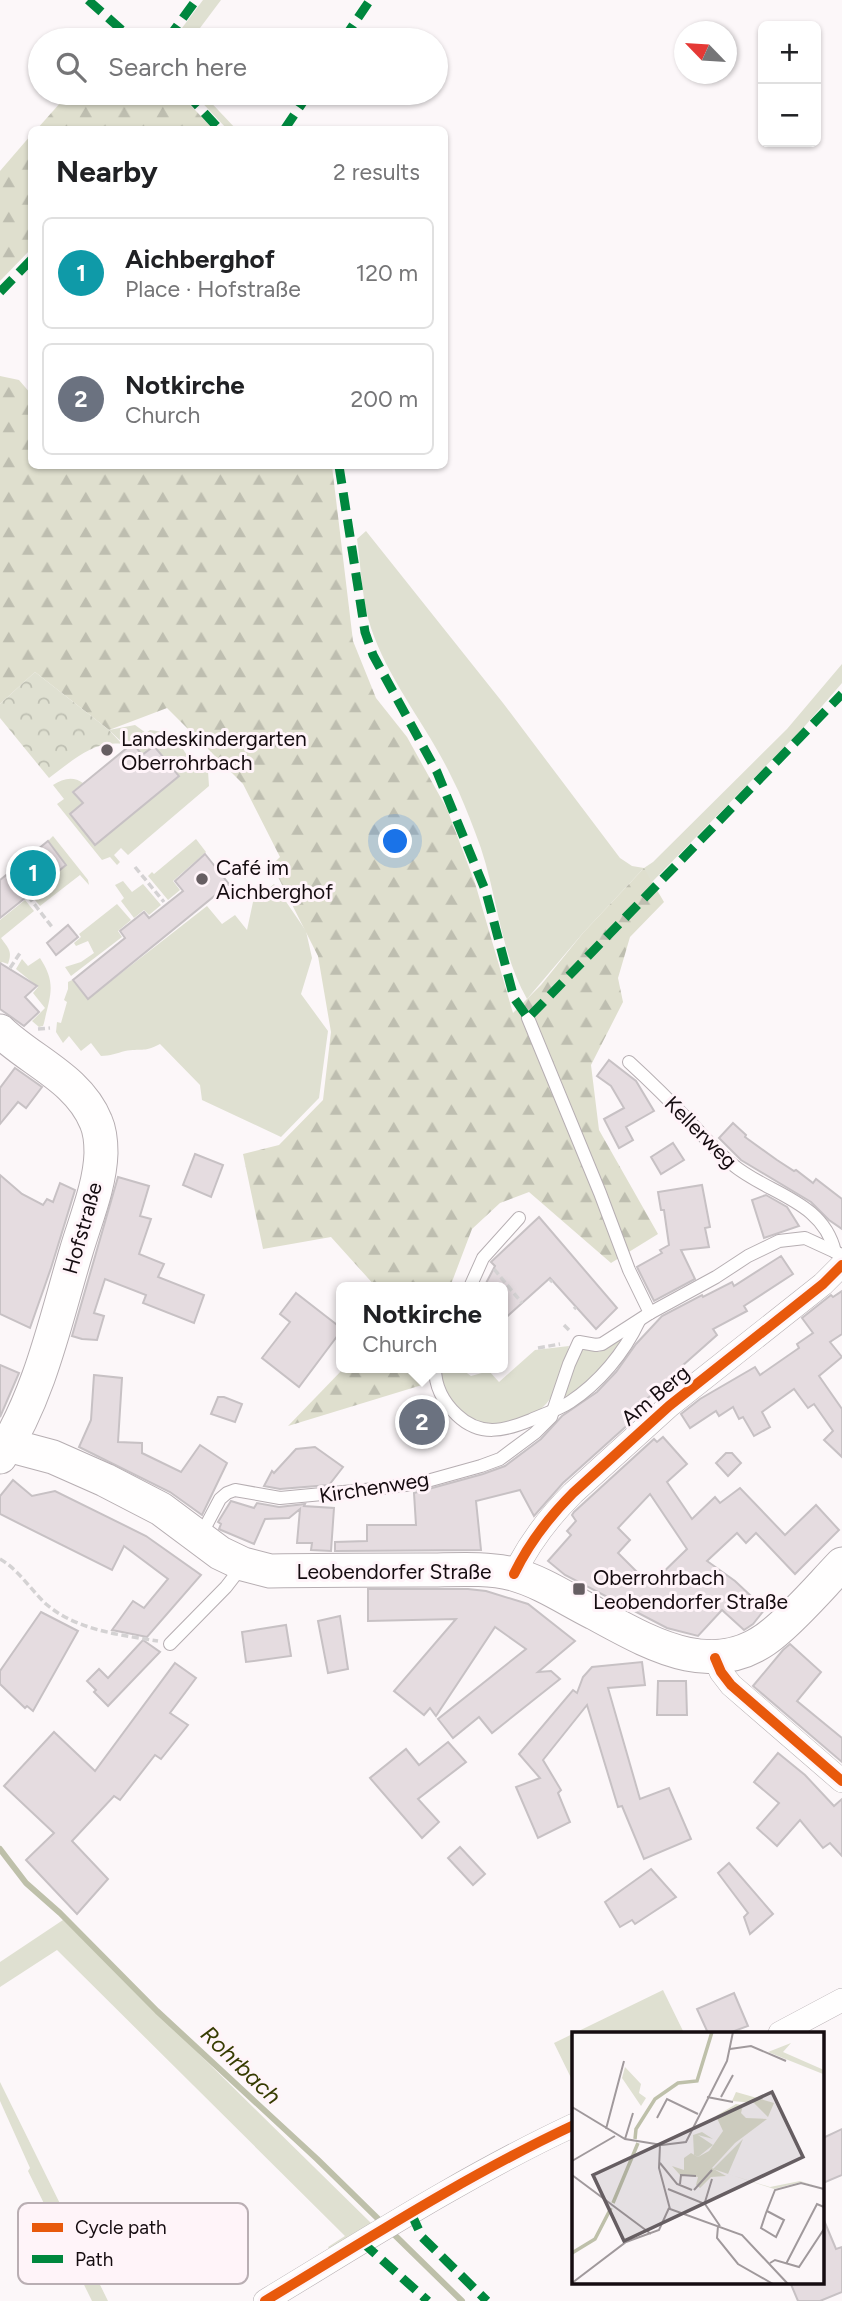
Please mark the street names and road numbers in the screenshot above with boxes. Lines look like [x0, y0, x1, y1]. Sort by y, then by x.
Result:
street label: Kellerweg [660, 1091, 742, 1173]
street label: Hofstraße [57, 1179, 107, 1277]
street label: Am Berg [616, 1359, 694, 1431]
street label: Kirchenweg [317, 1466, 431, 1508]
street label: Leobendorfer Straße [296, 1559, 492, 1584]

